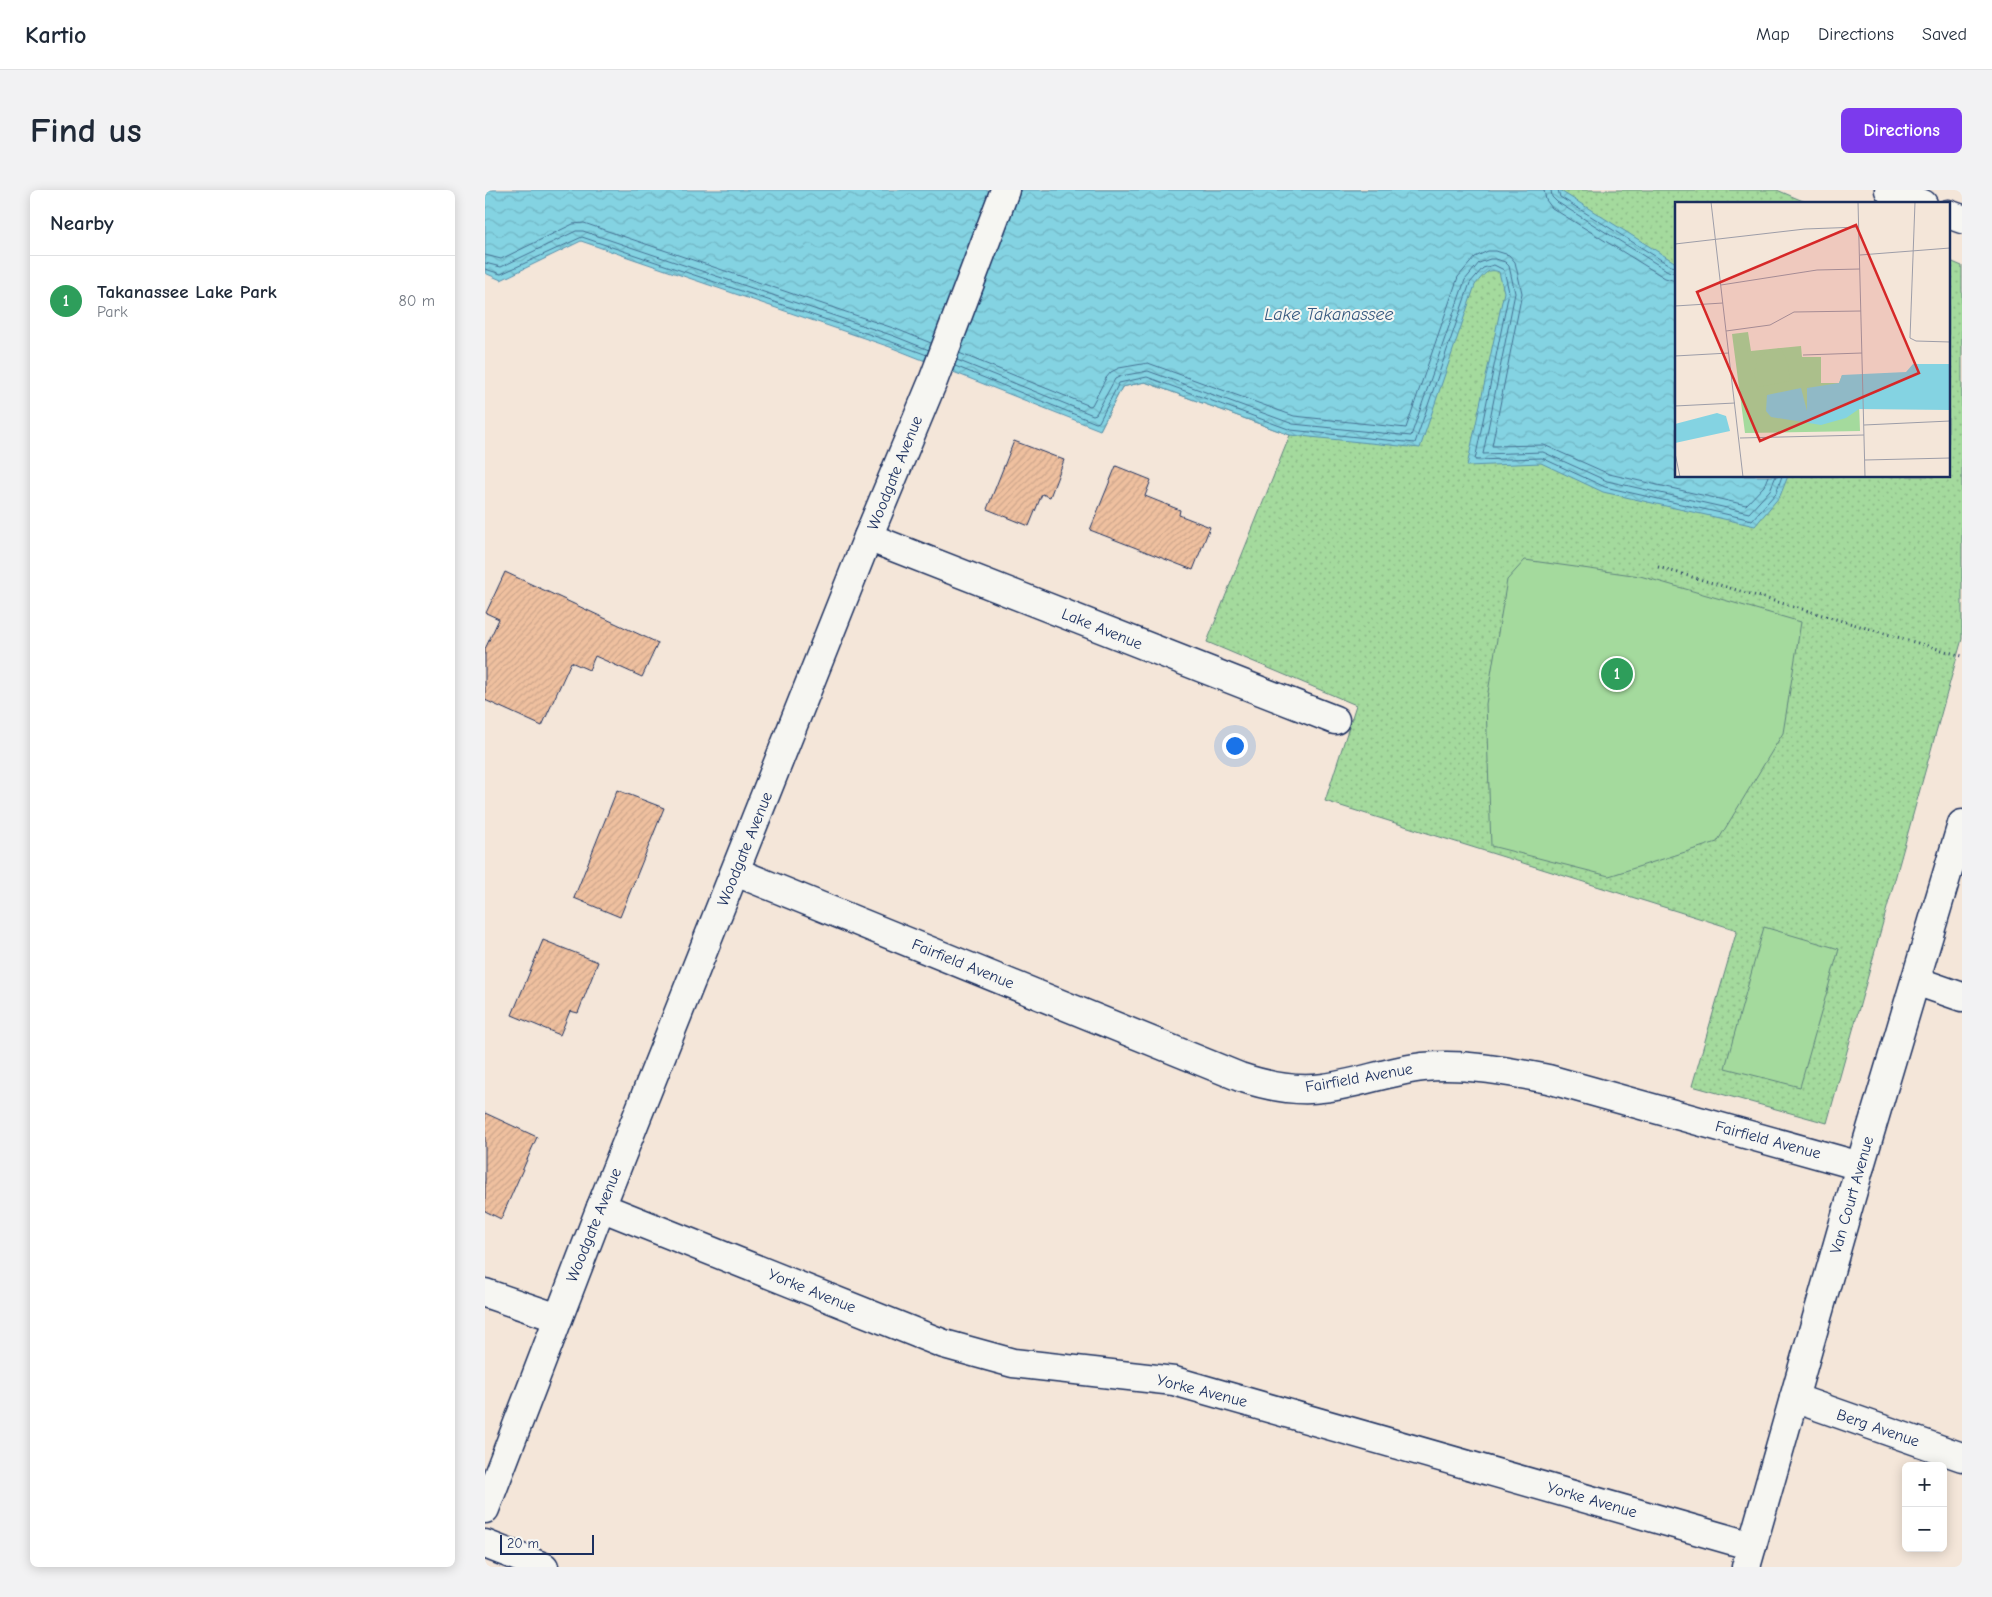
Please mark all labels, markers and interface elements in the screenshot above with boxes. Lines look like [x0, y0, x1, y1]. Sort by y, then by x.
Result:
text: Kartio [25, 21, 87, 49]
text: Map [1756, 24, 1790, 45]
text: Directions [1818, 24, 1894, 45]
text: Saved [1922, 24, 1967, 45]
button: Directions [1841, 108, 1962, 153]
text: Find us [30, 110, 142, 151]
inset map [1675, 202, 1949, 478]
text: Nearby [50, 211, 114, 235]
text: Takanassee Lake Park [97, 281, 277, 303]
text: 1 [63, 292, 69, 310]
text: 80 m [398, 292, 435, 310]
text: Park [97, 303, 128, 321]
water label: Lake Takanassee [1264, 304, 1394, 325]
street label: Woodgate Avenue [864, 413, 926, 533]
street label: Lake Avenue [1059, 605, 1145, 653]
pin: 1 [1601, 655, 1633, 693]
your location [1222, 733, 1248, 759]
street label: Woodgate Avenue [714, 789, 776, 909]
street label: Fairfield Avenue [909, 935, 1017, 993]
street label: Fairfield Avenue [1304, 1060, 1414, 1096]
street label: Fairfield Avenue [1713, 1117, 1823, 1163]
street label: Van Court Avenue [1827, 1134, 1877, 1256]
street label: Woodgate Avenue [563, 1165, 625, 1285]
street label: Yorke Avenue [766, 1265, 858, 1317]
street label: Yorke Avenue [1155, 1371, 1249, 1411]
street label: Berg Avenue [1834, 1405, 1922, 1451]
map controls [1902, 1462, 1947, 1552]
button: + [1902, 1462, 1947, 1507]
street label: Yorke Avenue [1545, 1479, 1639, 1521]
button: − [1902, 1507, 1947, 1552]
scale bar [500, 1532, 594, 1555]
text: 20 m [507, 1535, 539, 1552]

